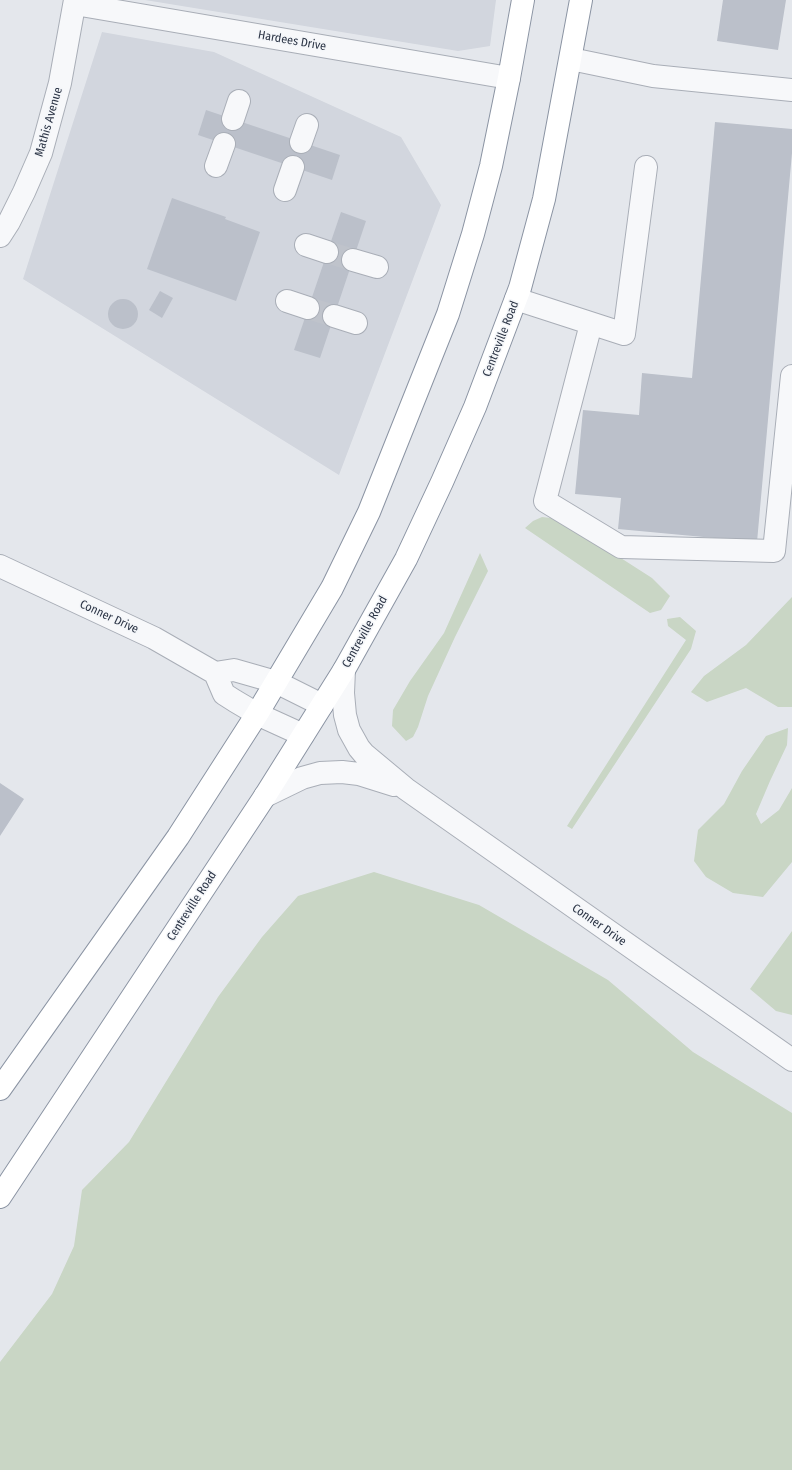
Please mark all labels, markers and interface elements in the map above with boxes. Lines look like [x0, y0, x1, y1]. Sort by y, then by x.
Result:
street label: Hardees Drive [257, 28, 327, 54]
street label: Mathis Avenue [32, 86, 66, 158]
street label: Centreville Road [480, 299, 522, 379]
street label: Centreville Road [339, 594, 391, 670]
street label: Conner Drive [77, 597, 141, 637]
street label: Centreville Road [164, 869, 220, 943]
street label: Conner Drive [569, 901, 629, 949]

